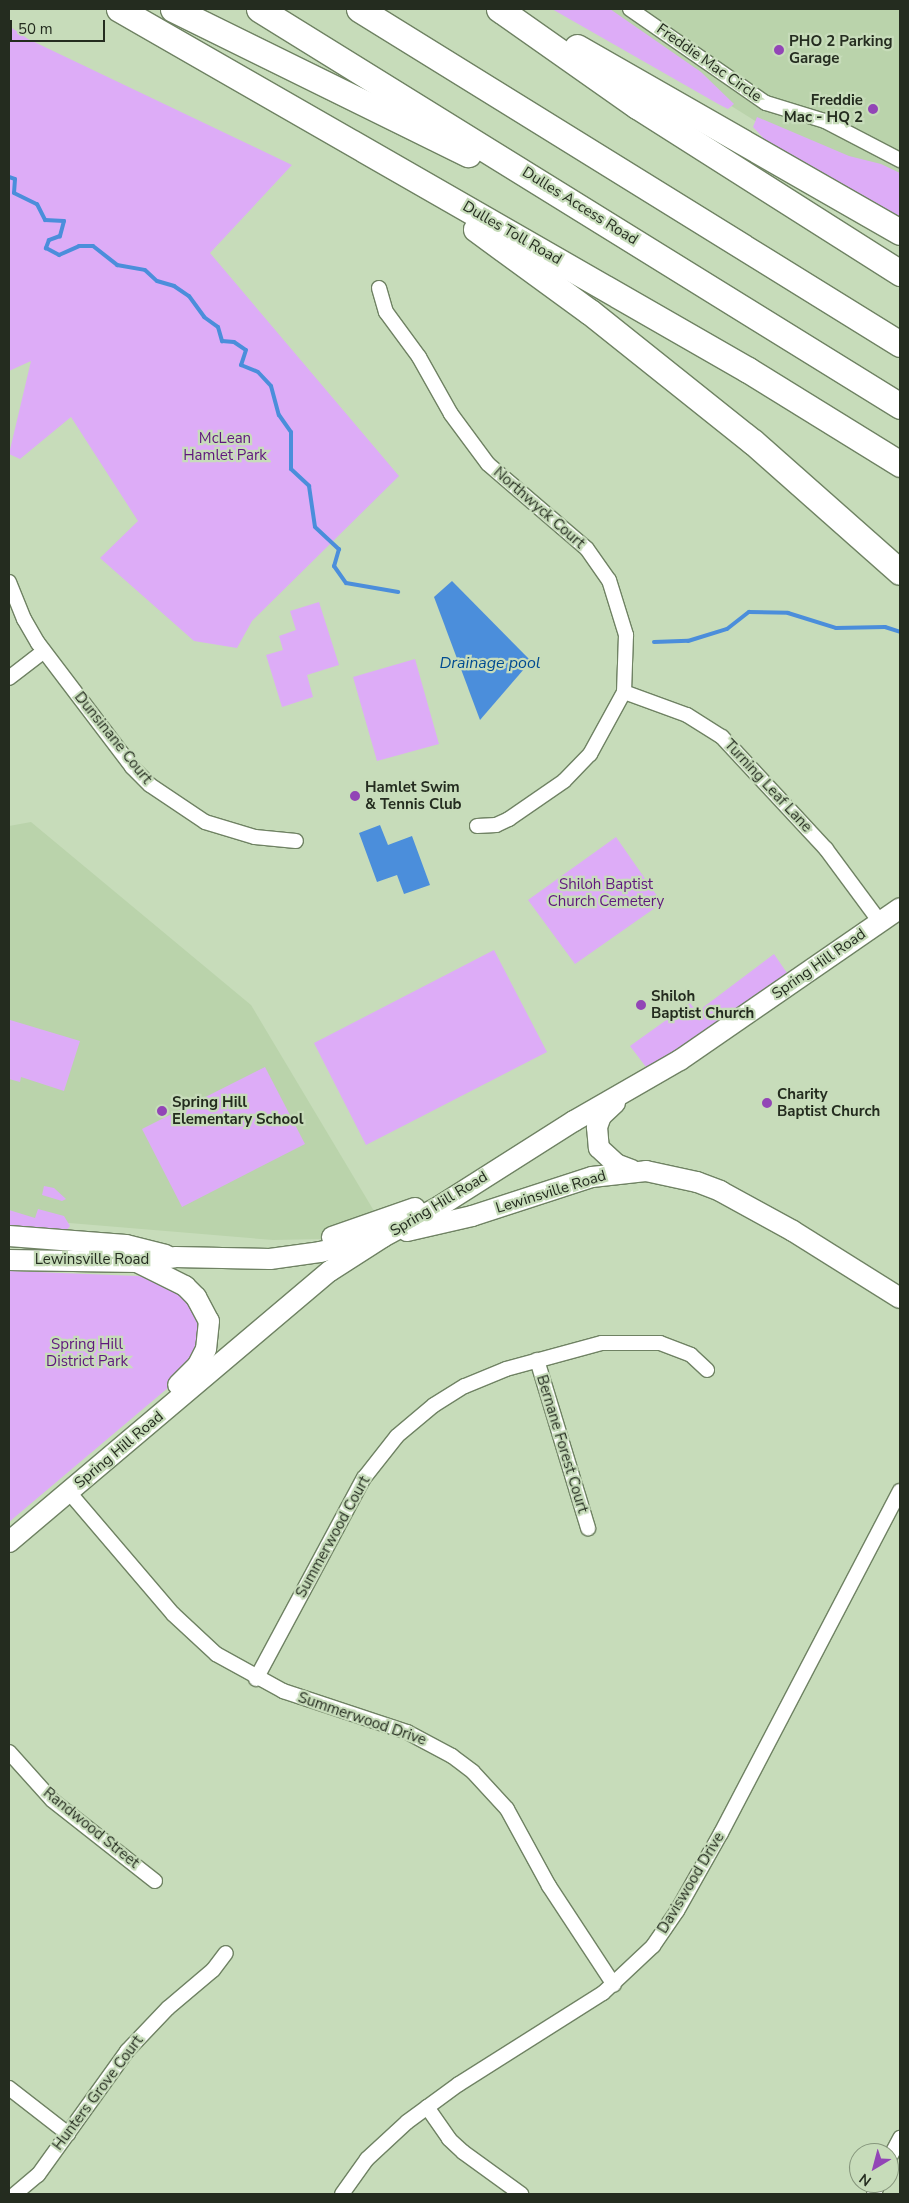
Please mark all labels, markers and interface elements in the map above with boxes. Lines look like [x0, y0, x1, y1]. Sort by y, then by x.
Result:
scale bar [12, 10, 108, 42]
text: 50 m [18, 19, 53, 39]
street label: Freddie Mac Circle [653, 20, 765, 106]
place label: PHO 2 Parking Garage [789, 32, 892, 67]
marker: PHO 2 Parking Garage [773, 44, 785, 56]
place label: Freddie Mac - HQ 2 [784, 91, 863, 126]
marker: Freddie Mac - HQ 2 [867, 103, 879, 115]
street label: Dulles Access Road [519, 163, 641, 249]
street label: Dulles Toll Road [459, 197, 565, 269]
park label: McLean Hamlet Park [183, 429, 267, 464]
street label: Northwyck Court [490, 463, 588, 553]
water label: Drainage pool [439, 653, 541, 673]
street label: Dunsinane Court [70, 688, 156, 788]
street label: Turning Leaf Lane [720, 736, 816, 836]
place label: Hamlet Swim & Tennis Club [365, 778, 462, 813]
marker: Hamlet Swim & Tennis Club [349, 790, 361, 802]
park label: Shiloh Baptist Church Cemetery [548, 875, 664, 910]
street label: Spring Hill Road [769, 925, 869, 1003]
place label: Shiloh Baptist Church [651, 987, 754, 1022]
marker: Shiloh Baptist Church [635, 999, 647, 1011]
place label: Charity Baptist Church [777, 1085, 880, 1120]
place label: Spring Hill Elementary School [172, 1093, 303, 1128]
marker: Charity Baptist Church [761, 1097, 773, 1109]
marker: Spring Hill Elementary School [156, 1105, 168, 1117]
street label: Lewinsville Road [494, 1167, 608, 1217]
street label: Spring Hill Road [387, 1168, 491, 1240]
street label: Lewinsville Road [35, 1251, 149, 1269]
park label: Spring Hill District Park [46, 1335, 128, 1370]
street label: Bernane Forest Court [532, 1373, 592, 1515]
street label: Spring Hill Road [71, 1408, 167, 1492]
street label: Summerwood Court [292, 1473, 374, 1601]
street label: Summerwood Drive [295, 1689, 429, 1749]
street label: Randwood Street [40, 1784, 142, 1872]
street label: Daviswood Drive [654, 1829, 728, 1937]
street label: Hunters Grove Court [49, 2032, 147, 2154]
north arrow [849, 2143, 899, 2193]
text: N [855, 2169, 875, 2190]

